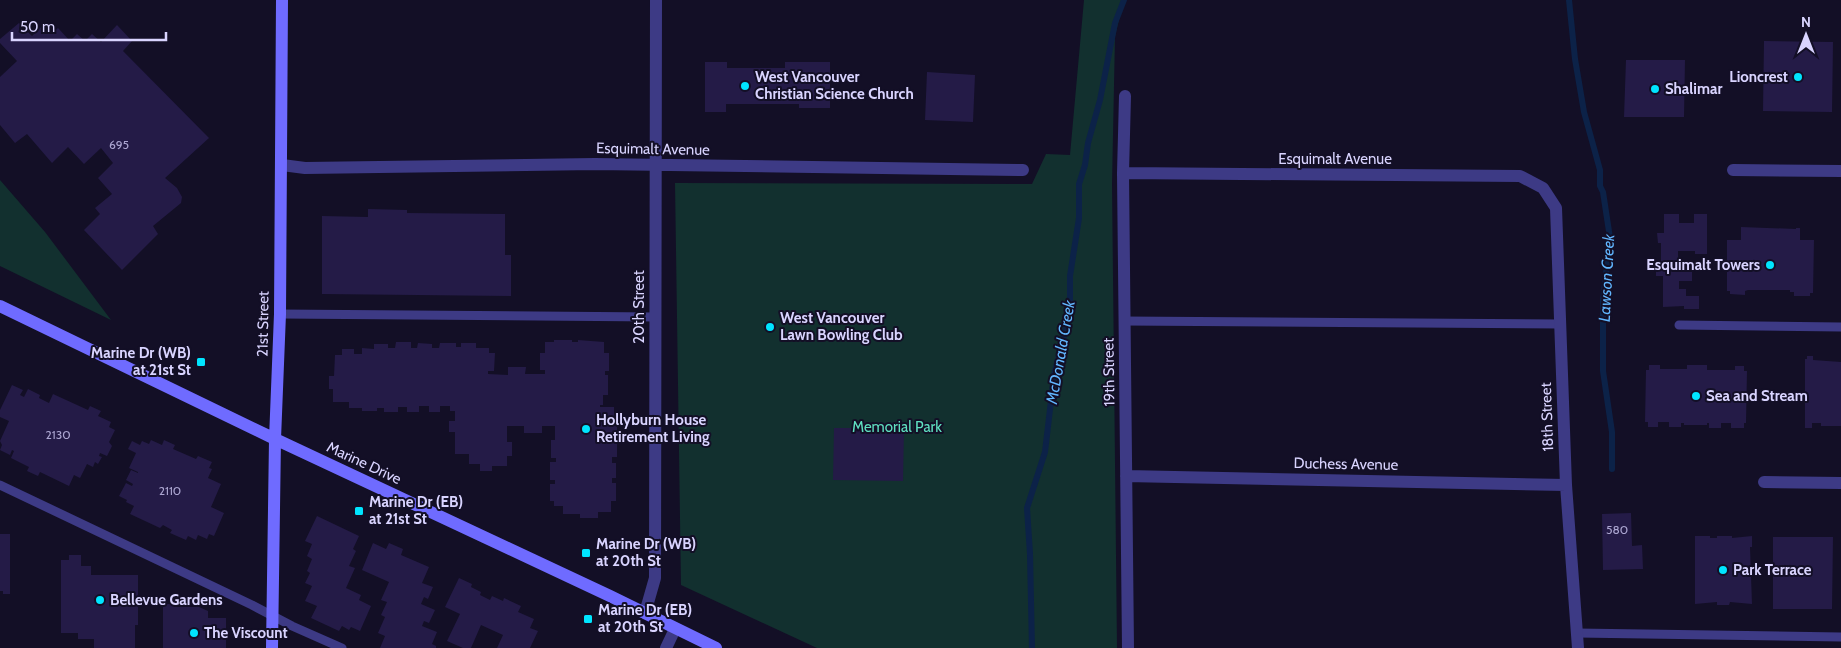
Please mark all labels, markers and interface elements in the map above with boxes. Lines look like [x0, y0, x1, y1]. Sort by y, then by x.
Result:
scale bar [12, 10, 166, 42]
north arrow [1781, 10, 1831, 60]
text: N [1801, 13, 1811, 31]
text: 50 m [20, 18, 55, 36]
place label: West Vancouver Christian Science Church [755, 68, 914, 103]
place label: Lioncrest [1729, 68, 1788, 86]
marker: Lioncrest [1792, 71, 1804, 83]
marker: West Vancouver Christian Science Church [739, 80, 751, 92]
place label: Shalimar [1665, 80, 1722, 98]
marker: Shalimar [1649, 83, 1661, 95]
house number: 695 [109, 137, 129, 152]
street label: Esquimalt Avenue [596, 139, 710, 159]
street label: Esquimalt Avenue [1278, 150, 1392, 168]
water label: Lawson Creek [1595, 233, 1618, 322]
place label: Esquimalt Towers [1646, 256, 1760, 274]
marker: Esquimalt Towers [1764, 259, 1776, 271]
street label: 20th Street [630, 270, 648, 344]
street label: 21st Street [253, 291, 273, 357]
water label: McDonald Creek [1042, 298, 1079, 406]
place label: West Vancouver Lawn Bowling Club [780, 309, 903, 344]
marker: West Vancouver Lawn Bowling Club [764, 321, 776, 333]
street label: 19th Street [1099, 338, 1119, 406]
place label: Marine Dr (WB) at 21st St [91, 344, 191, 379]
marker: Marine Dr (WB) at 21st St [195, 356, 207, 368]
street label: 18th Street [1537, 382, 1557, 452]
place label: Sea and Stream [1706, 387, 1808, 405]
marker: Sea and Stream [1690, 390, 1702, 402]
place label: Hollyburn House Retirement Living [596, 411, 710, 446]
park label: Memorial Park [852, 418, 942, 436]
marker: Hollyburn House Retirement Living [580, 423, 592, 435]
house number: 2130 [45, 427, 71, 442]
street label: Marine Drive [324, 438, 404, 488]
street label: Duchess Avenue [1294, 454, 1399, 474]
house number: 2110 [159, 483, 181, 498]
place label: Marine Dr (EB) at 21st St [369, 493, 463, 528]
marker: Marine Dr (EB) at 21st St [353, 505, 365, 517]
house number: 580 [1606, 522, 1628, 537]
place label: Marine Dr (WB) at 20th St [596, 535, 696, 570]
marker: Marine Dr (WB) at 20th St [580, 547, 592, 559]
place label: Park Terrace [1733, 561, 1812, 579]
marker: Park Terrace [1717, 564, 1729, 576]
place label: Bellevue Gardens [110, 591, 223, 609]
marker: Bellevue Gardens [94, 594, 106, 606]
place label: Marine Dr (EB) at 20th St [598, 601, 692, 636]
marker: Marine Dr (EB) at 20th St [582, 613, 594, 625]
place label: The Viscount [204, 624, 288, 642]
marker: The Viscount [188, 627, 200, 639]

